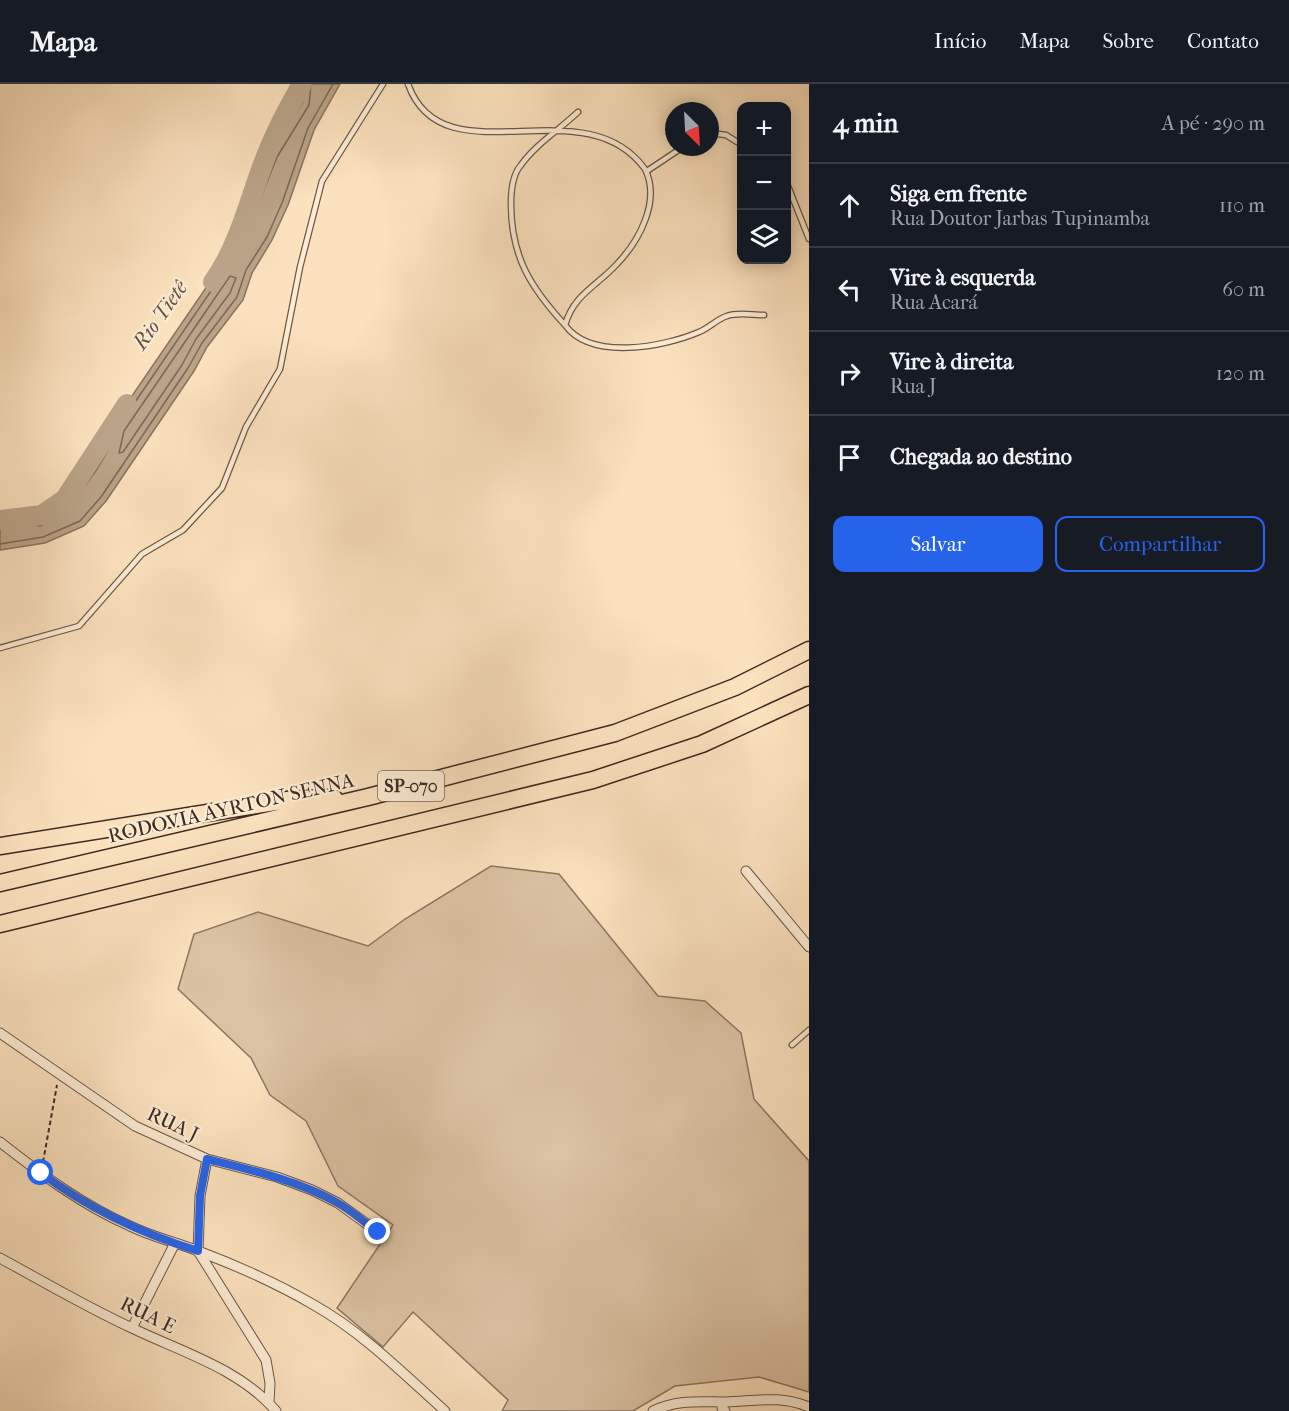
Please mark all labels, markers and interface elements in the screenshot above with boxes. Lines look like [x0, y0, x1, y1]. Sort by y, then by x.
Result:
text: Mapa [30, 25, 97, 58]
text: Início [934, 29, 986, 53]
text: Mapa [1019, 29, 1069, 53]
text: Sobre [1102, 29, 1154, 53]
text: Contato [1187, 29, 1259, 53]
north arrow [665, 102, 719, 156]
map controls [737, 102, 791, 264]
button: + [737, 102, 791, 156]
text: 4 min [833, 108, 898, 139]
text: A pé · 290 m [1162, 112, 1265, 135]
button: − [737, 156, 791, 210]
text: Siga em frente [890, 181, 1027, 207]
icon: ahead [833, 189, 866, 222]
text: 110 m [1219, 194, 1265, 217]
text: Rua Doutor Jarbas Tupinamba [890, 207, 1150, 230]
button: layers [737, 210, 791, 264]
text: Vire à esquerda [890, 265, 1035, 291]
icon: left [833, 273, 866, 306]
water label: Rio Tietê [127, 275, 193, 355]
text: 60 m [1222, 278, 1265, 301]
text: Rua Acará [890, 291, 978, 314]
text: Vire à direita [890, 349, 1013, 375]
icon: right [833, 357, 866, 390]
text: 120 m [1216, 362, 1265, 385]
text: Rua J [890, 375, 937, 398]
icon: arrive [833, 441, 866, 474]
text: Chegada ao destino [890, 444, 1072, 470]
button: Salvar [833, 516, 1043, 572]
button: Compartilhar [1055, 516, 1265, 572]
street label: RODOVIA AYRTON SENNA [106, 768, 357, 848]
road number: SP-070 [378, 771, 444, 801]
street label: RUA J [144, 1102, 202, 1146]
route start [27, 1159, 53, 1185]
route end [364, 1218, 390, 1244]
street label: RUA E [117, 1292, 179, 1338]

